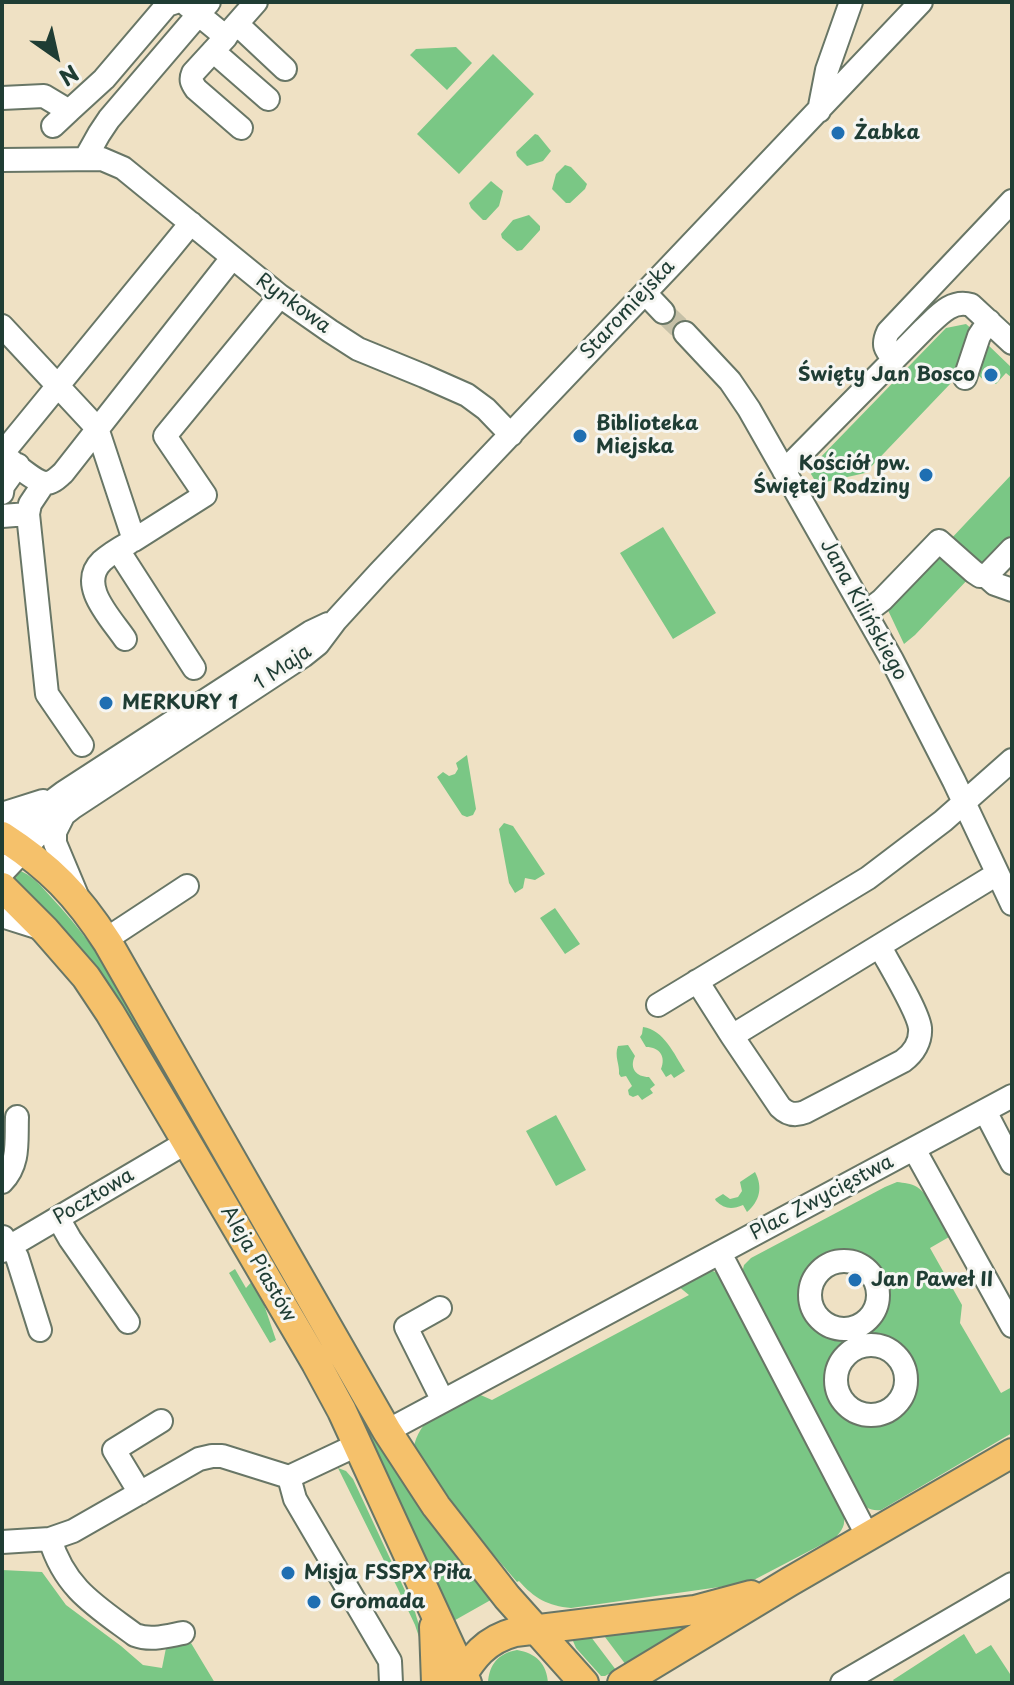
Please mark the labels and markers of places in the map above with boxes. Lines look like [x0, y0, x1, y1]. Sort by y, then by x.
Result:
place label: Żabka [854, 121, 920, 145]
marker: Żabka [829, 124, 847, 142]
place label: Święty Jan Bosco [798, 363, 975, 387]
marker: Święty Jan Bosco [982, 366, 1000, 384]
place label: Biblioteka Miejska [596, 412, 698, 459]
marker: Biblioteka Miejska [571, 427, 589, 445]
place label: Kościół pw. Świętej Rodziny [753, 452, 910, 499]
marker: Kościół pw. Świętej Rodziny [917, 466, 935, 484]
place label: MERKURY 1 [122, 691, 238, 715]
marker: MERKURY 1 [97, 694, 115, 712]
place label: Jan Paweł II [871, 1268, 993, 1292]
marker: Jan Paweł II [846, 1271, 864, 1289]
place label: Misja FSSPX Piła [304, 1561, 472, 1585]
marker: Misja FSSPX Piła [279, 1564, 297, 1582]
place label: Gromada [330, 1590, 426, 1614]
marker: Gromada [305, 1593, 323, 1611]

